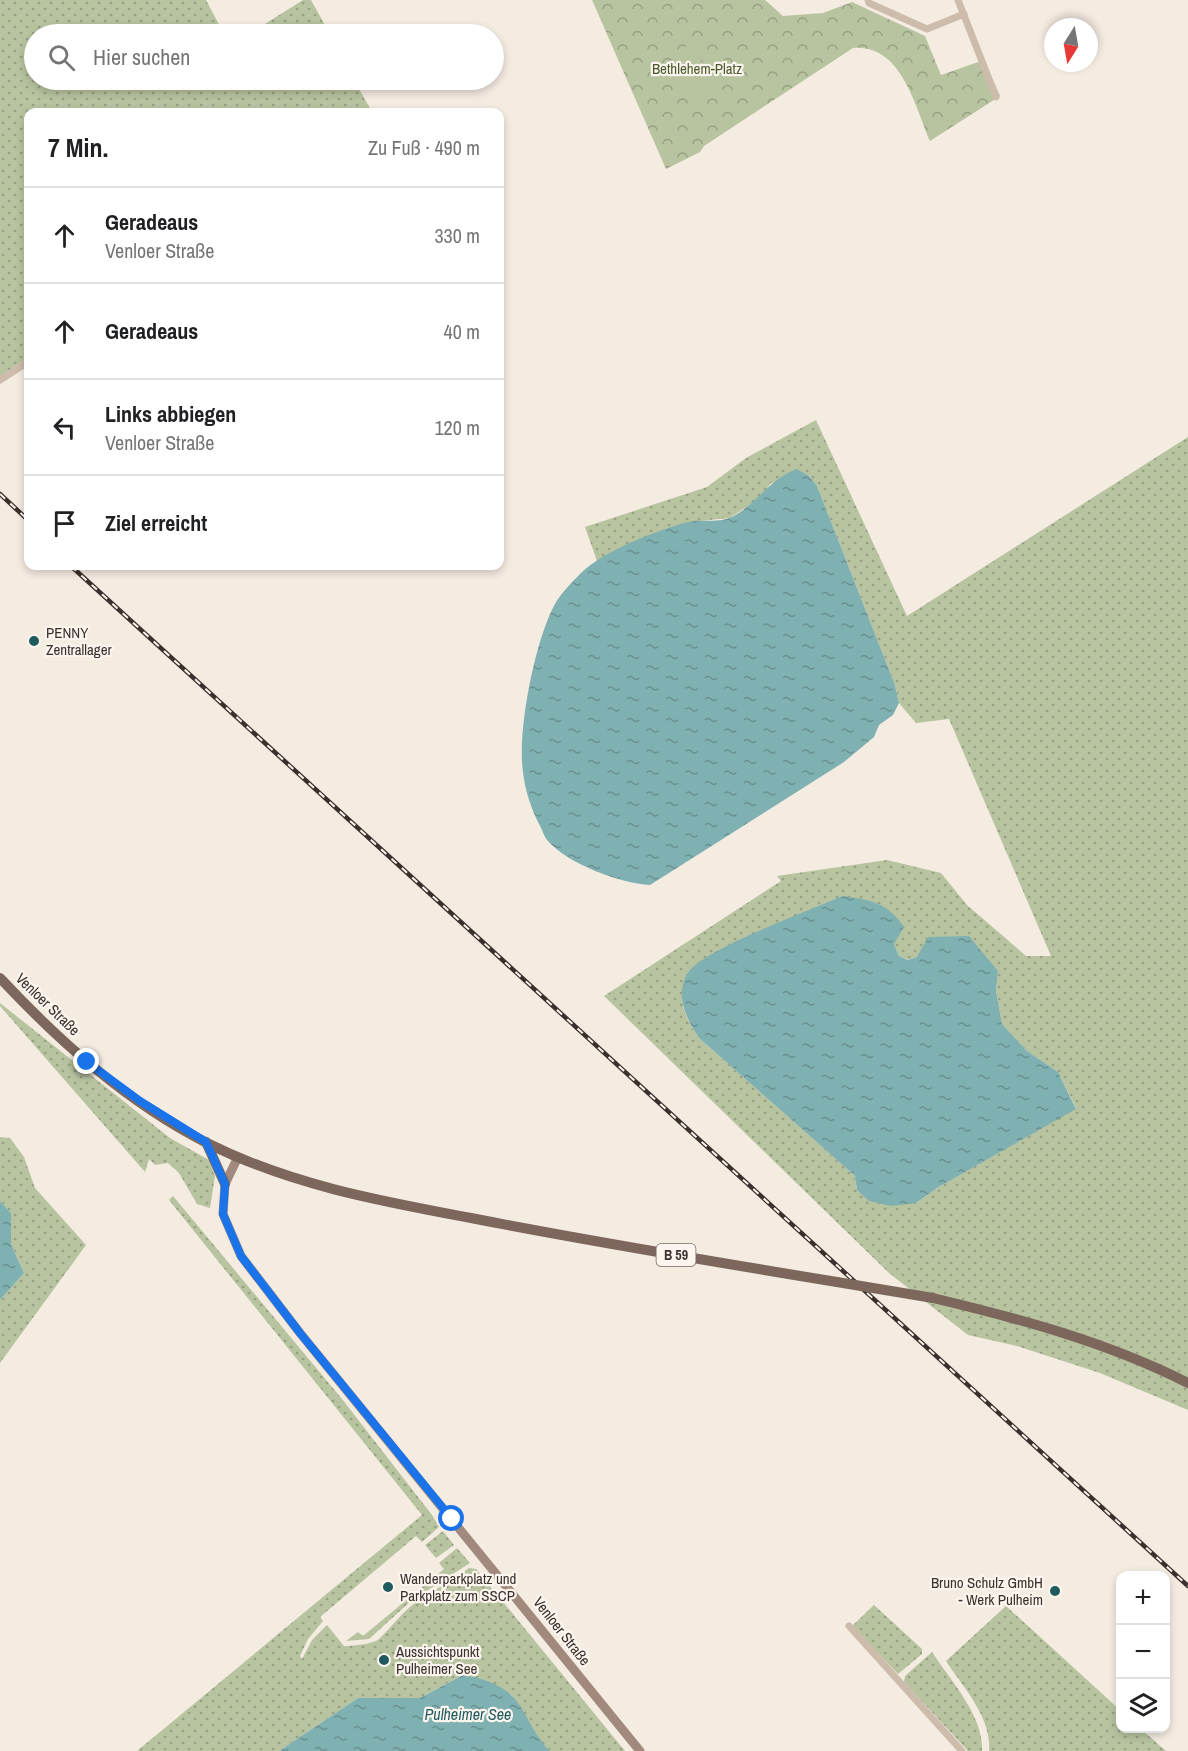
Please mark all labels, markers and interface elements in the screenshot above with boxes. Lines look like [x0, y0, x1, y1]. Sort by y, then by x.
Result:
north arrow [1044, 18, 1098, 72]
search box [24, 24, 504, 90]
icon: search [45, 41, 78, 74]
text: Hier suchen [93, 42, 190, 72]
park label: Bethlehem-Platz [652, 58, 742, 79]
text: 7 Min. [48, 130, 108, 165]
text: Zu Fuß · 490 m [368, 134, 480, 161]
text: Geradeaus [105, 207, 198, 237]
icon: ahead [48, 219, 81, 252]
text: 330 m [434, 222, 480, 249]
text: Venloer Straße [105, 237, 214, 264]
icon: ahead [48, 315, 81, 348]
text: Geradeaus [105, 316, 198, 346]
text: 40 m [444, 318, 480, 345]
text: Links abbiegen [105, 399, 236, 429]
icon: left [48, 411, 81, 444]
text: 120 m [434, 414, 480, 441]
text: Venloer Straße [105, 429, 214, 456]
icon: arrive [48, 507, 81, 540]
text: Ziel erreicht [105, 508, 207, 538]
place label: PENNY Zentrallager [46, 622, 112, 660]
marker: PENNY Zentrallager [27, 634, 41, 648]
street label: Venloer Straße [11, 968, 85, 1040]
route end [73, 1048, 99, 1074]
road number: B 59 [656, 1244, 696, 1266]
route start [438, 1505, 464, 1531]
place label: Wanderparkplatz und Parkplatz zum SSCP [400, 1568, 516, 1606]
map controls [1116, 1571, 1170, 1733]
button: + [1116, 1571, 1170, 1625]
place label: Bruno Schulz GmbH - Werk Pulheim [931, 1572, 1043, 1610]
marker: Wanderparkplatz und Parkplatz zum SSCP [381, 1580, 395, 1594]
marker: Bruno Schulz GmbH - Werk Pulheim [1048, 1584, 1062, 1598]
street label: Venloer Straße [528, 1592, 596, 1670]
button: − [1116, 1625, 1170, 1679]
place label: Aussichtspunkt Pulheimer See [395, 1641, 480, 1679]
marker: Aussichtspunkt Pulheimer See [377, 1653, 391, 1667]
button: layers [1116, 1679, 1170, 1733]
water label: Pulheimer See [425, 1703, 511, 1725]

